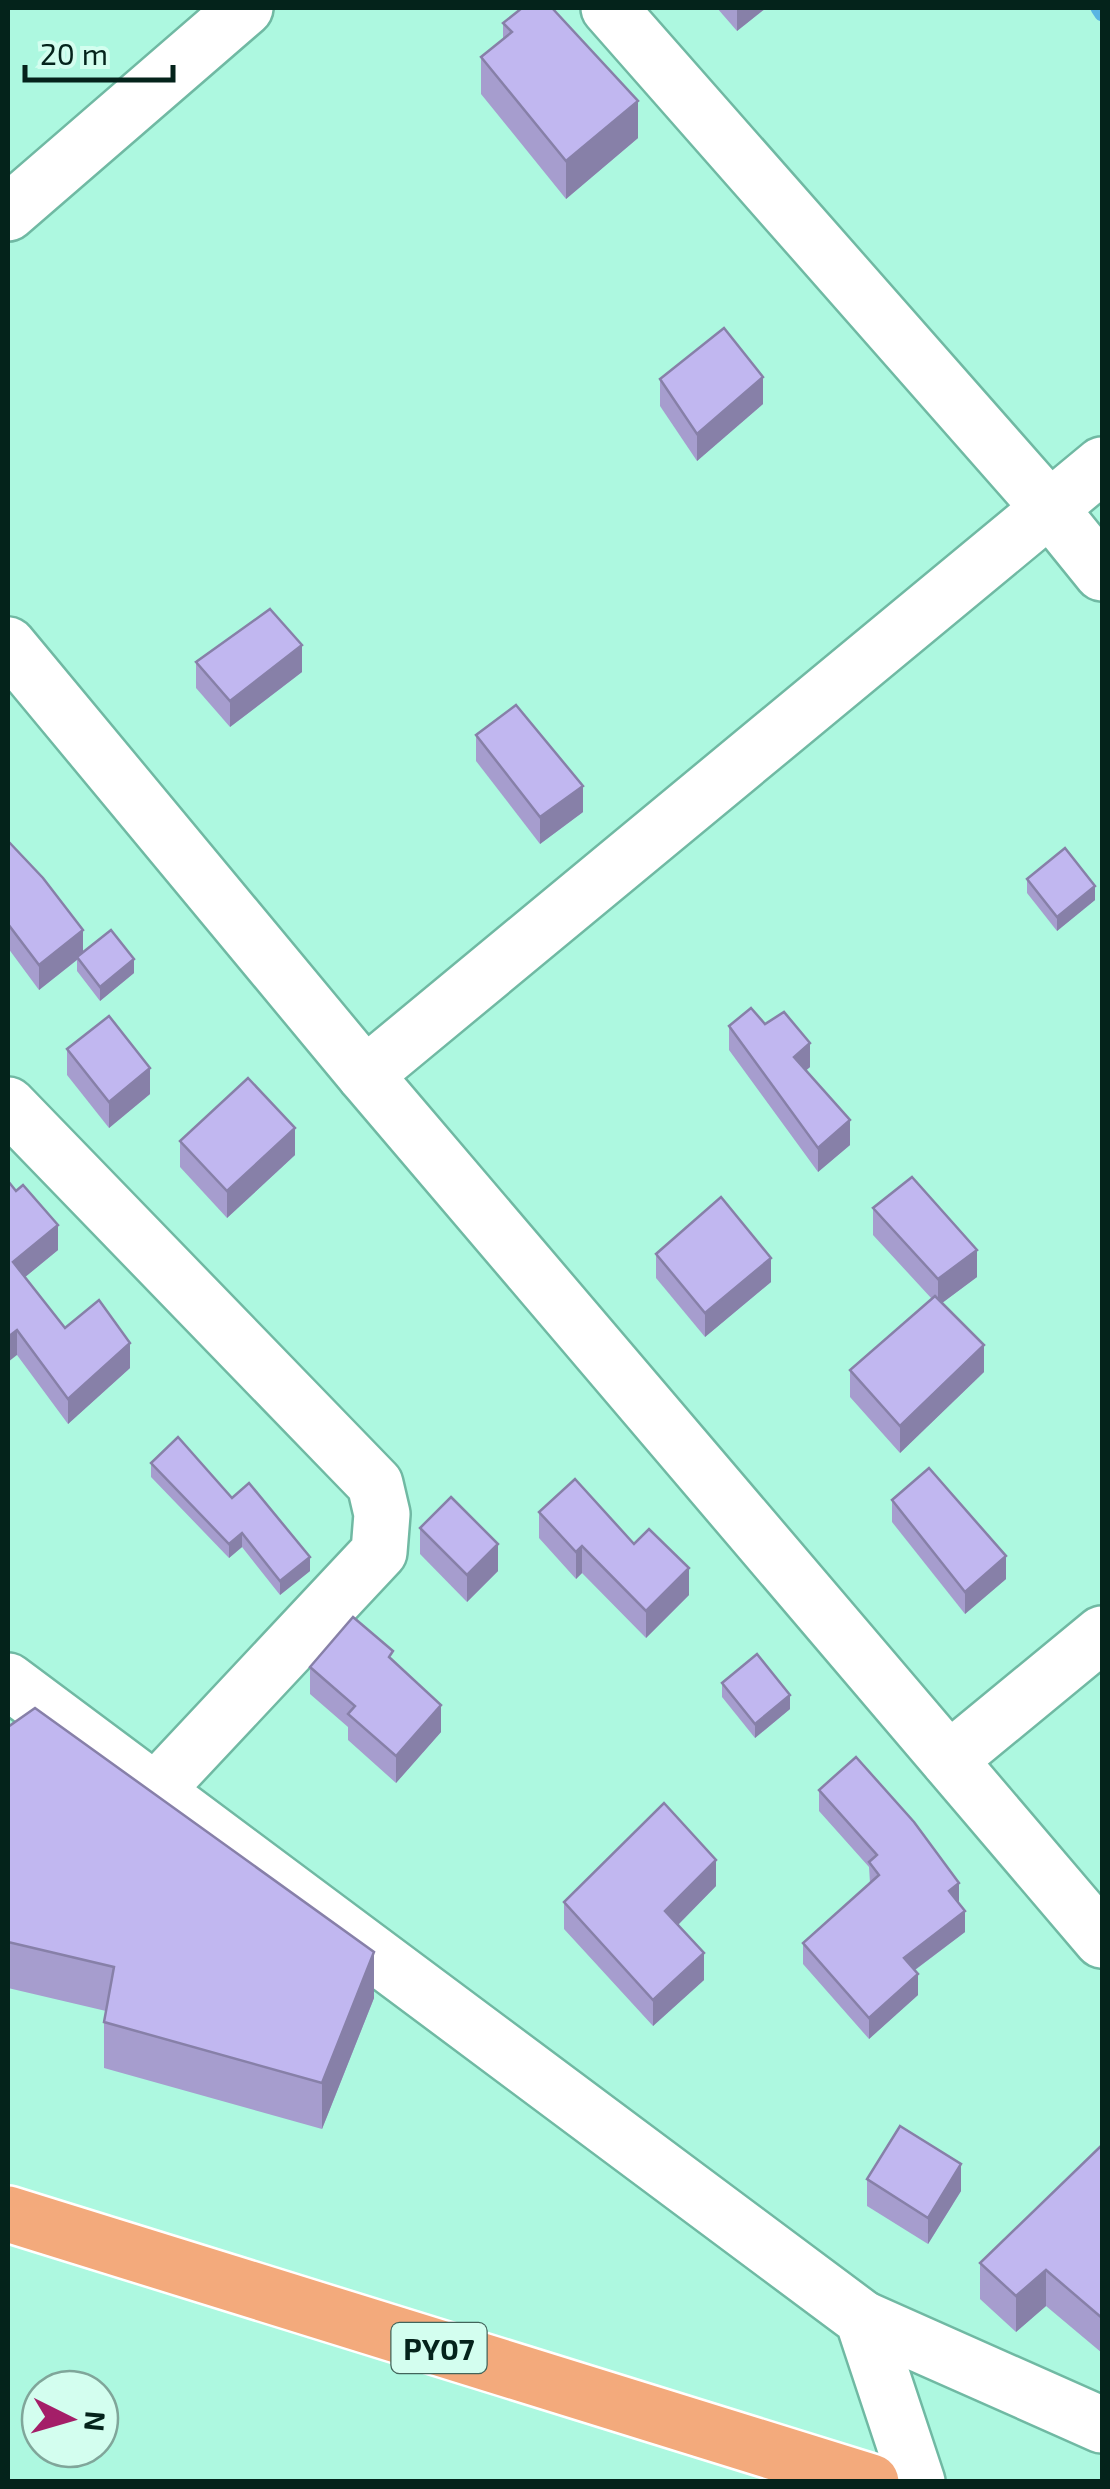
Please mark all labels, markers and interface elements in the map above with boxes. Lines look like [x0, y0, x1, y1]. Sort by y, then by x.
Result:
scale bar [25, 20, 172, 82]
text: 20 m [40, 35, 108, 71]
road number: PY07 [392, 2323, 486, 2373]
north arrow [20, 2369, 120, 2469]
text: N [78, 2410, 114, 2433]

